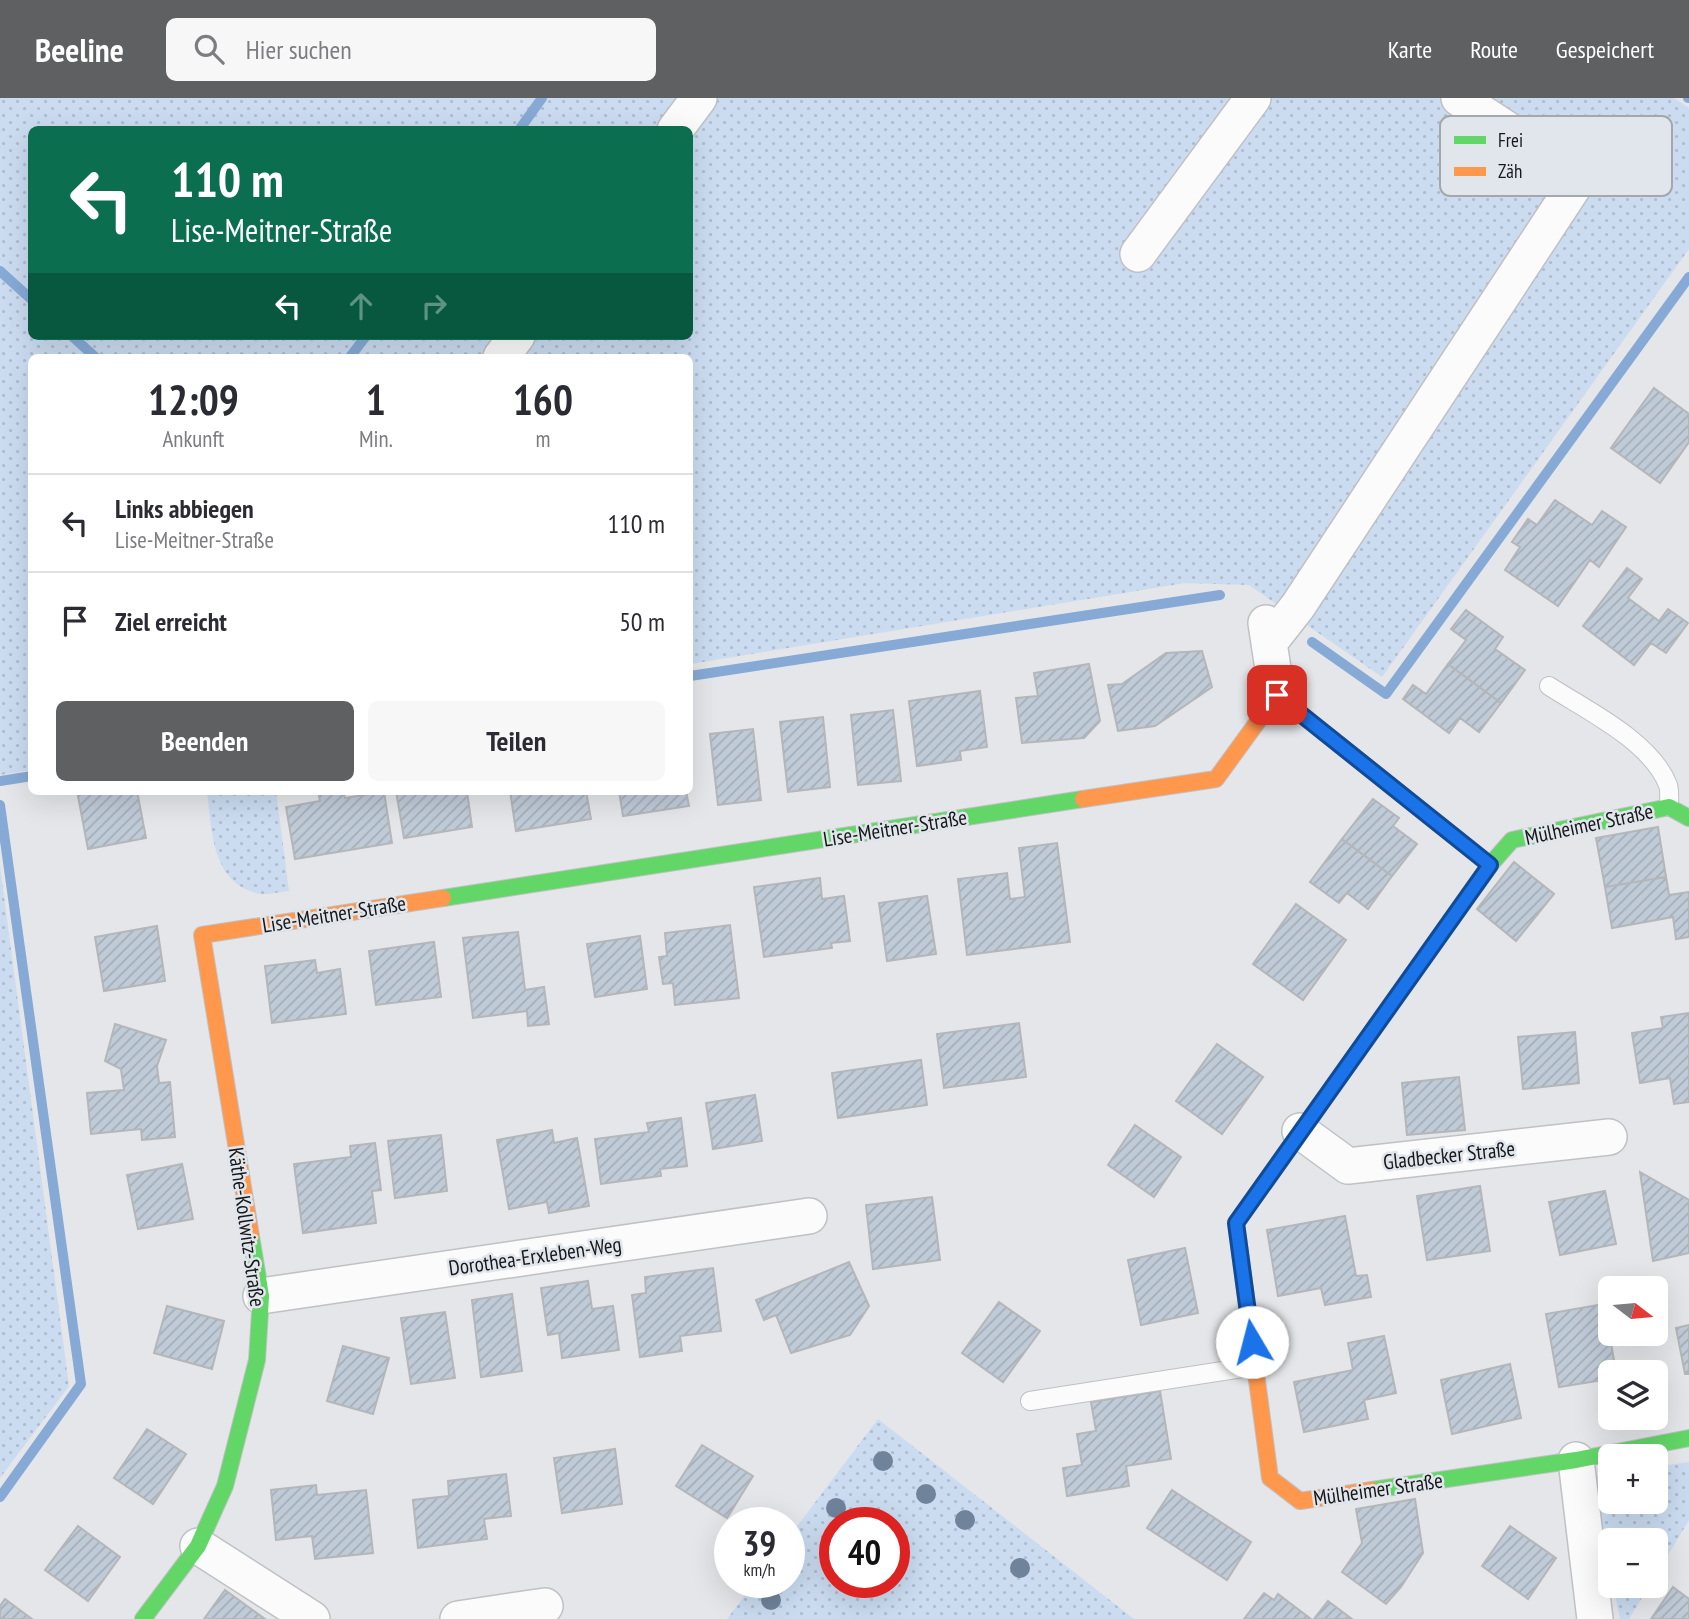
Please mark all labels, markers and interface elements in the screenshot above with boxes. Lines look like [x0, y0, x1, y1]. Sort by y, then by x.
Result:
search box [166, 18, 656, 81]
text: Beeline [35, 28, 124, 71]
icon: search [190, 30, 228, 68]
text: Hier suchen [246, 33, 352, 66]
text: Karte [1388, 34, 1432, 65]
text: Route [1470, 34, 1518, 65]
text: Gespeichert [1556, 34, 1654, 65]
legend [1440, 116, 1672, 196]
text: Frei [1498, 128, 1523, 152]
text: 110 m [171, 147, 284, 211]
icon: left [56, 154, 147, 245]
text: Zäh [1498, 159, 1522, 183]
text: Lise-Meitner-Straße [171, 209, 392, 251]
icon: left [269, 287, 307, 325]
icon: ahead [342, 287, 380, 325]
icon: right [415, 287, 453, 325]
text: 12:09 [148, 372, 239, 427]
text: 1 [366, 372, 386, 427]
text: 160 [513, 372, 573, 427]
text: Ankunft [162, 424, 224, 453]
text: Min. [359, 424, 393, 453]
text: m [535, 424, 550, 453]
text: Links abbiegen [115, 492, 254, 525]
icon: left [56, 504, 94, 542]
text: 110 m [607, 507, 665, 540]
text: Lise-Meitner-Straße [115, 525, 274, 554]
icon: arrive [56, 602, 94, 640]
text: Ziel erreicht [115, 605, 227, 638]
text: 50 m [619, 605, 665, 638]
pin [1247, 665, 1307, 725]
icon: arrive [1258, 676, 1296, 714]
button: Beenden [56, 701, 354, 781]
button: Teilen [368, 701, 665, 781]
street label: Mülheimer Straße [1522, 797, 1656, 851]
street label: Lise-Meitner-Straße [821, 803, 969, 853]
street label: Lise-Meitner-Straße [260, 889, 408, 939]
street label: Gladbecker Straße [1382, 1135, 1516, 1175]
street label: Käthe-Kollwitz-Straße [222, 1146, 272, 1308]
street label: Dorothea-Erxleben-Weg [447, 1231, 623, 1281]
north arrow [1598, 1276, 1668, 1346]
map controls [1598, 1276, 1668, 1598]
position arrow [1215, 1305, 1289, 1379]
button: layers [1598, 1360, 1668, 1430]
button: + [1598, 1444, 1668, 1514]
street label: Mülheimer Straße [1312, 1467, 1444, 1511]
speed limit sign: 40 [819, 1507, 910, 1598]
text: 39 [743, 1520, 776, 1566]
button: − [1598, 1528, 1668, 1598]
text: km/h [744, 1558, 775, 1581]

